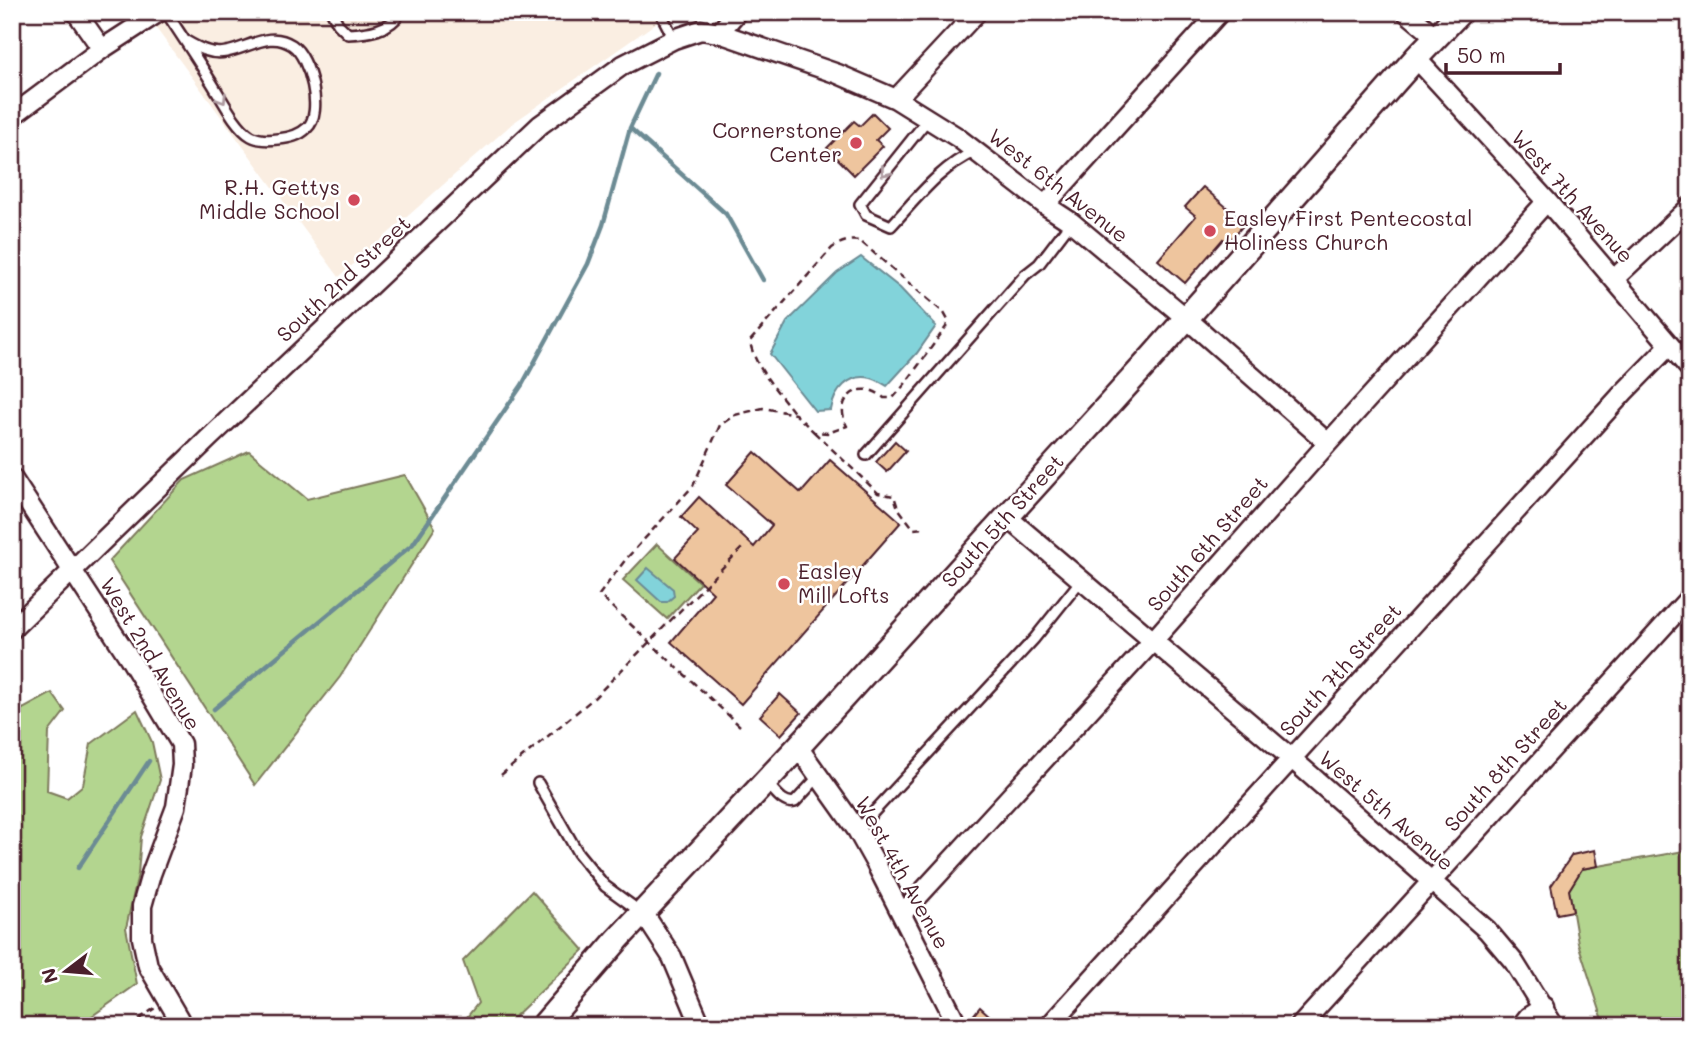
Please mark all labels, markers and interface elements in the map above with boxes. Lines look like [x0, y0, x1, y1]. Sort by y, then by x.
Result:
scale bar [1446, 32, 1560, 76]
text: 50 m [1457, 41, 1506, 68]
one-way arrow [214, 91, 227, 104]
place label: Cornerstone Center [712, 116, 842, 167]
street label: West 6th Avenue [983, 122, 1135, 248]
street label: West 7th Avenue [1506, 124, 1640, 268]
marker: Cornerstone Center [848, 135, 864, 151]
one-way arrow [881, 164, 893, 177]
place label: R.H. Gettys Middle School [199, 173, 340, 224]
marker: R.H. Gettys Middle School [346, 192, 362, 208]
place label: Easley First Pentecostal Holiness Church [1224, 204, 1472, 255]
street label: South 2nd Street [270, 209, 416, 347]
marker: Easley First Pentecostal Holiness Church [1202, 223, 1218, 239]
street label: South 5th Street [935, 448, 1069, 592]
street label: South 6th Street [1141, 470, 1273, 616]
place label: Easley Mill Lofts [798, 557, 890, 608]
street label: West 2nd Avenue [95, 572, 208, 735]
marker: Easley Mill Lofts [776, 576, 792, 592]
street label: South 7th Street [1273, 597, 1407, 741]
street label: South 8th Street [1438, 691, 1572, 837]
street label: West 5th Avenue [1314, 744, 1460, 876]
street label: West 4th Avenue [850, 791, 956, 953]
north arrow [32, 936, 102, 1006]
text: N [35, 965, 63, 986]

